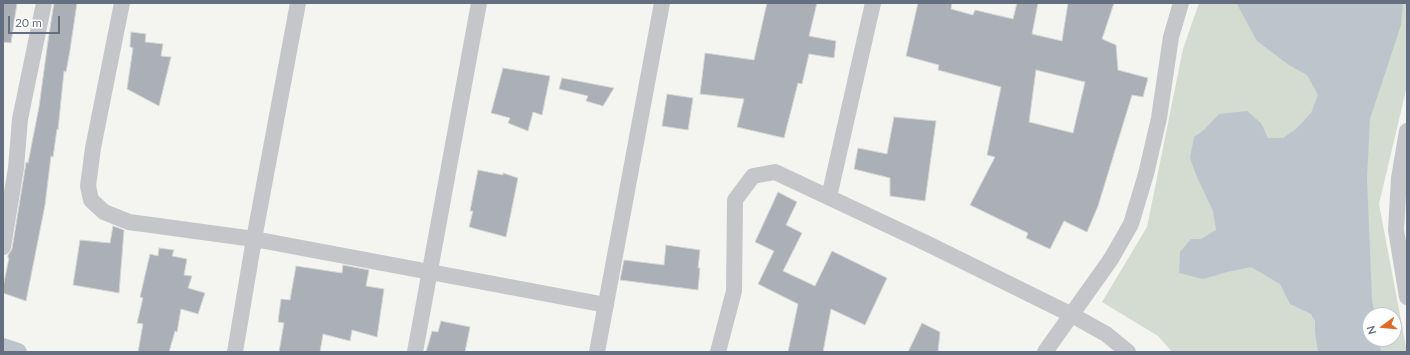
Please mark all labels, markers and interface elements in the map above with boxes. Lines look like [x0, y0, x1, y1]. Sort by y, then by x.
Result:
scale bar [10, 8, 62, 34]
text: 20 m [15, 15, 42, 30]
north arrow [1362, 307, 1402, 347]
text: N [1364, 324, 1378, 336]

